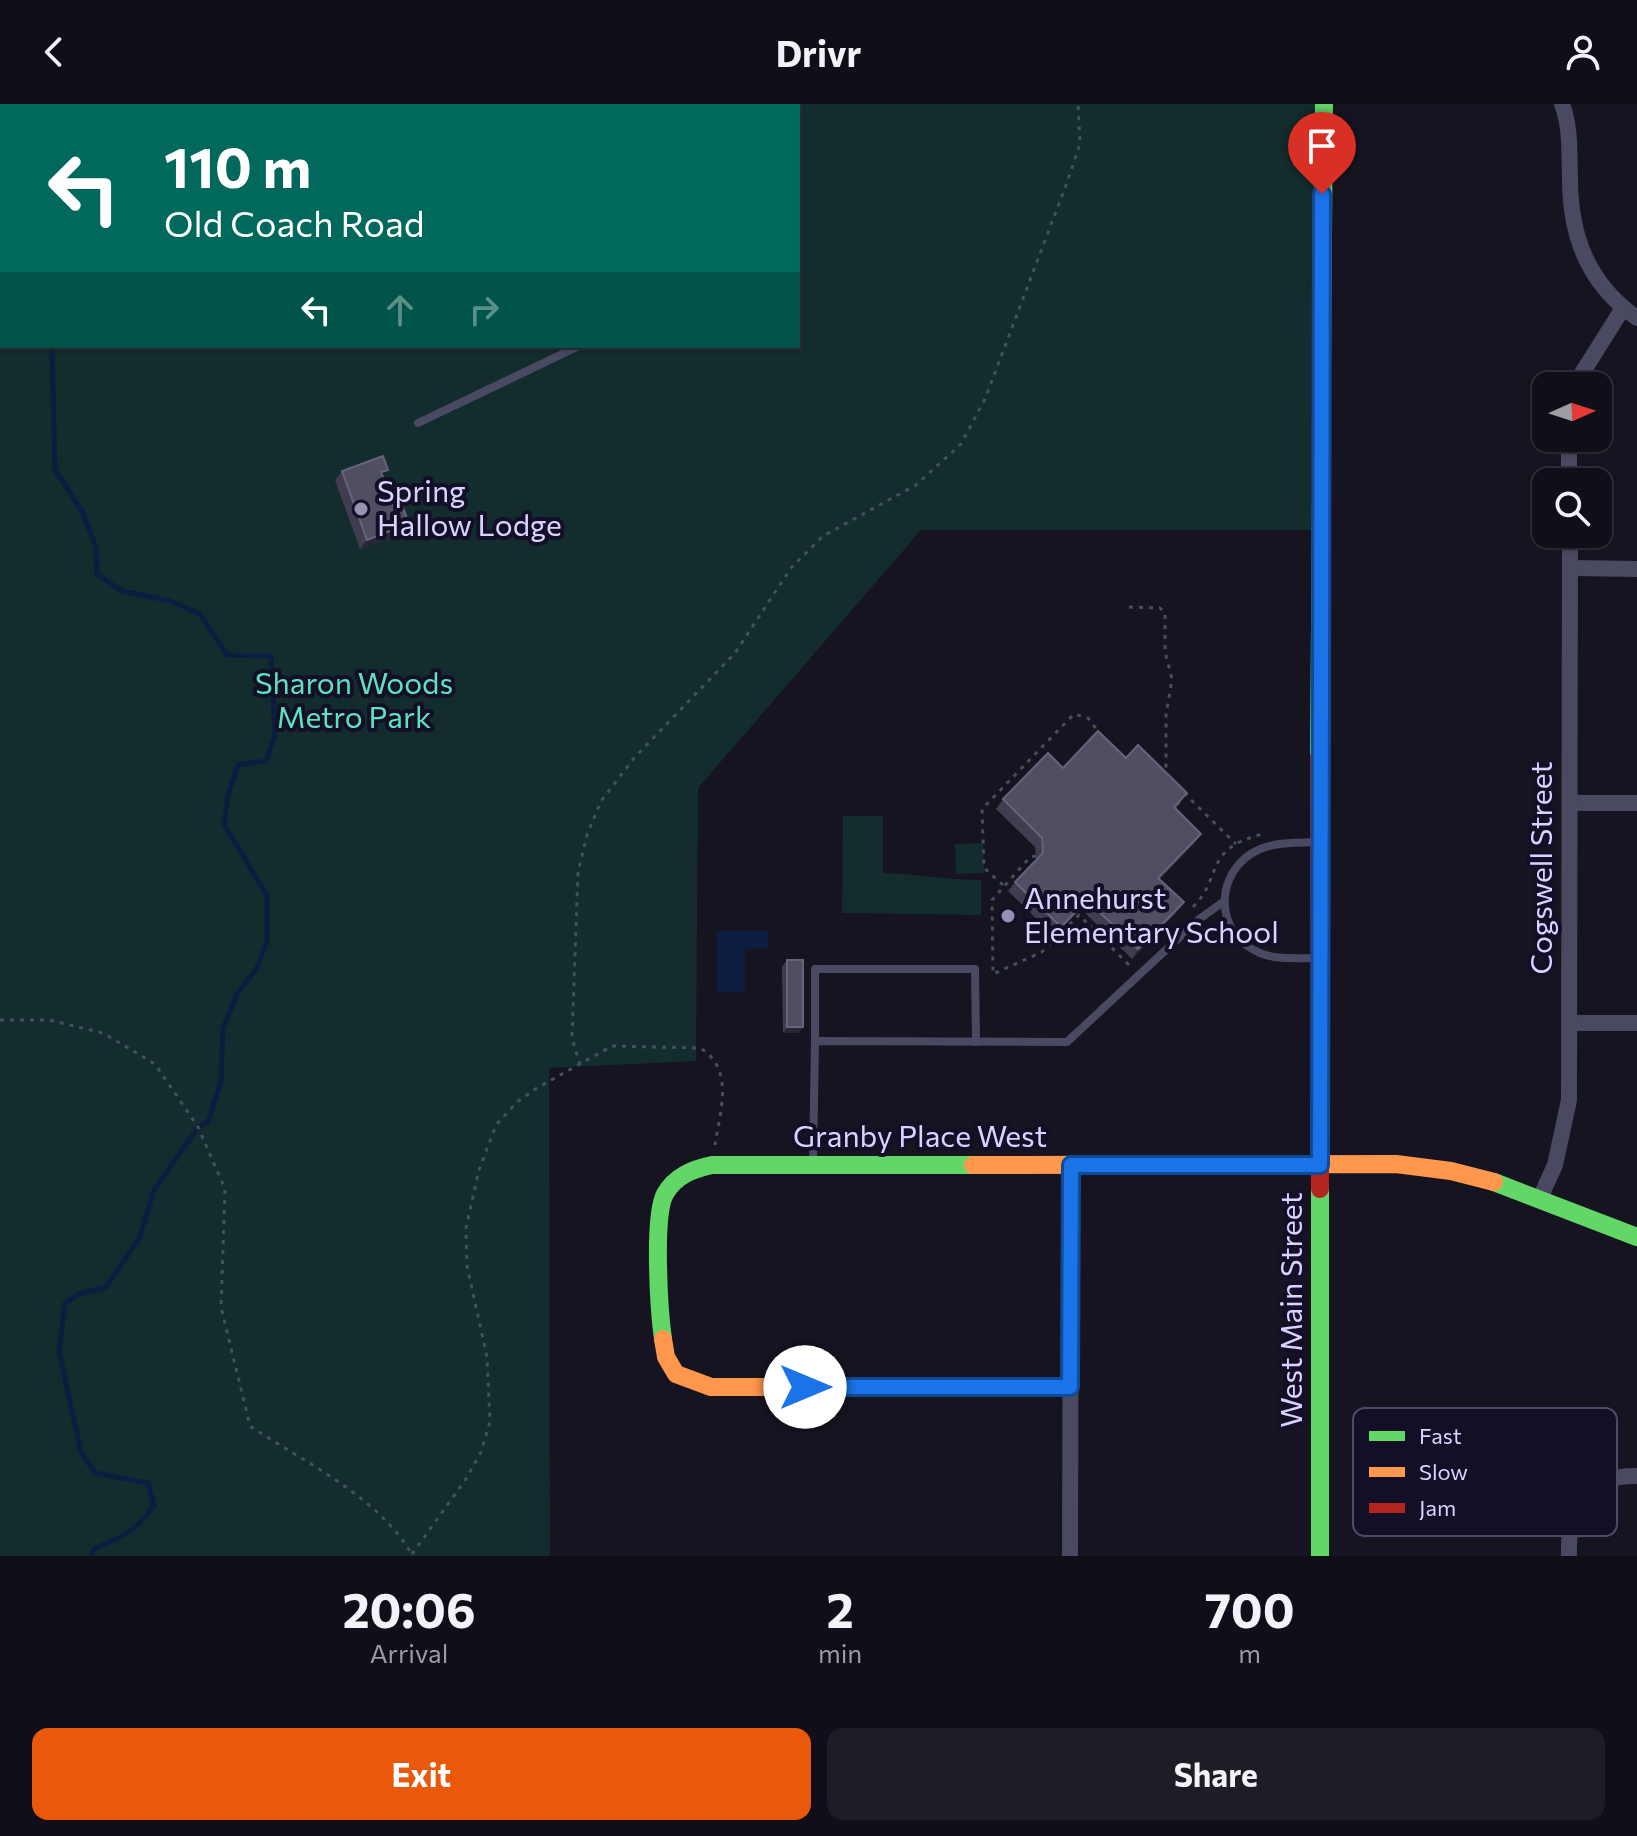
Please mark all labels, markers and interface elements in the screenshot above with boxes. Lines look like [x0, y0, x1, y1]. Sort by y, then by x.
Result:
icon: back [32, 30, 76, 74]
text: Drivr [776, 30, 861, 74]
icon: person [1561, 30, 1605, 74]
pin [1288, 112, 1356, 194]
icon: arrive [1300, 124, 1344, 168]
text: 110 m [164, 131, 311, 200]
icon: left [32, 136, 136, 240]
text: Old Coach Road [164, 200, 425, 244]
icon: left [294, 288, 338, 332]
icon: ahead [378, 288, 422, 332]
icon: right [462, 288, 506, 332]
north arrow [1532, 372, 1612, 452]
map controls [1532, 372, 1612, 548]
button: search [1532, 468, 1612, 548]
place label: Spring Hallow Lodge [377, 471, 562, 542]
marker: Spring Hallow Lodge [352, 500, 370, 518]
park label: Sharon Woods Metro Park [255, 663, 453, 734]
street label: Cogswell Street [1521, 761, 1558, 975]
place label: Annehurst Elementary School [1024, 878, 1279, 949]
marker: Annehurst Elementary School [999, 907, 1017, 925]
street label: Granby Place West [793, 1116, 1047, 1153]
street label: West Main Street [1271, 1192, 1308, 1428]
position arrow [763, 1345, 847, 1429]
legend [1353, 1408, 1617, 1536]
text: Fast [1419, 1422, 1462, 1449]
text: Slow [1419, 1458, 1468, 1485]
text: Jam [1419, 1494, 1456, 1521]
text: 20:06 [342, 1579, 476, 1638]
text: 2 [826, 1579, 854, 1638]
text: 700 [1205, 1579, 1295, 1638]
text: Arrival [370, 1637, 448, 1668]
text: min [818, 1637, 862, 1668]
text: m [1238, 1637, 1261, 1668]
button: Exit [32, 1728, 811, 1820]
button: Share [827, 1728, 1605, 1820]

